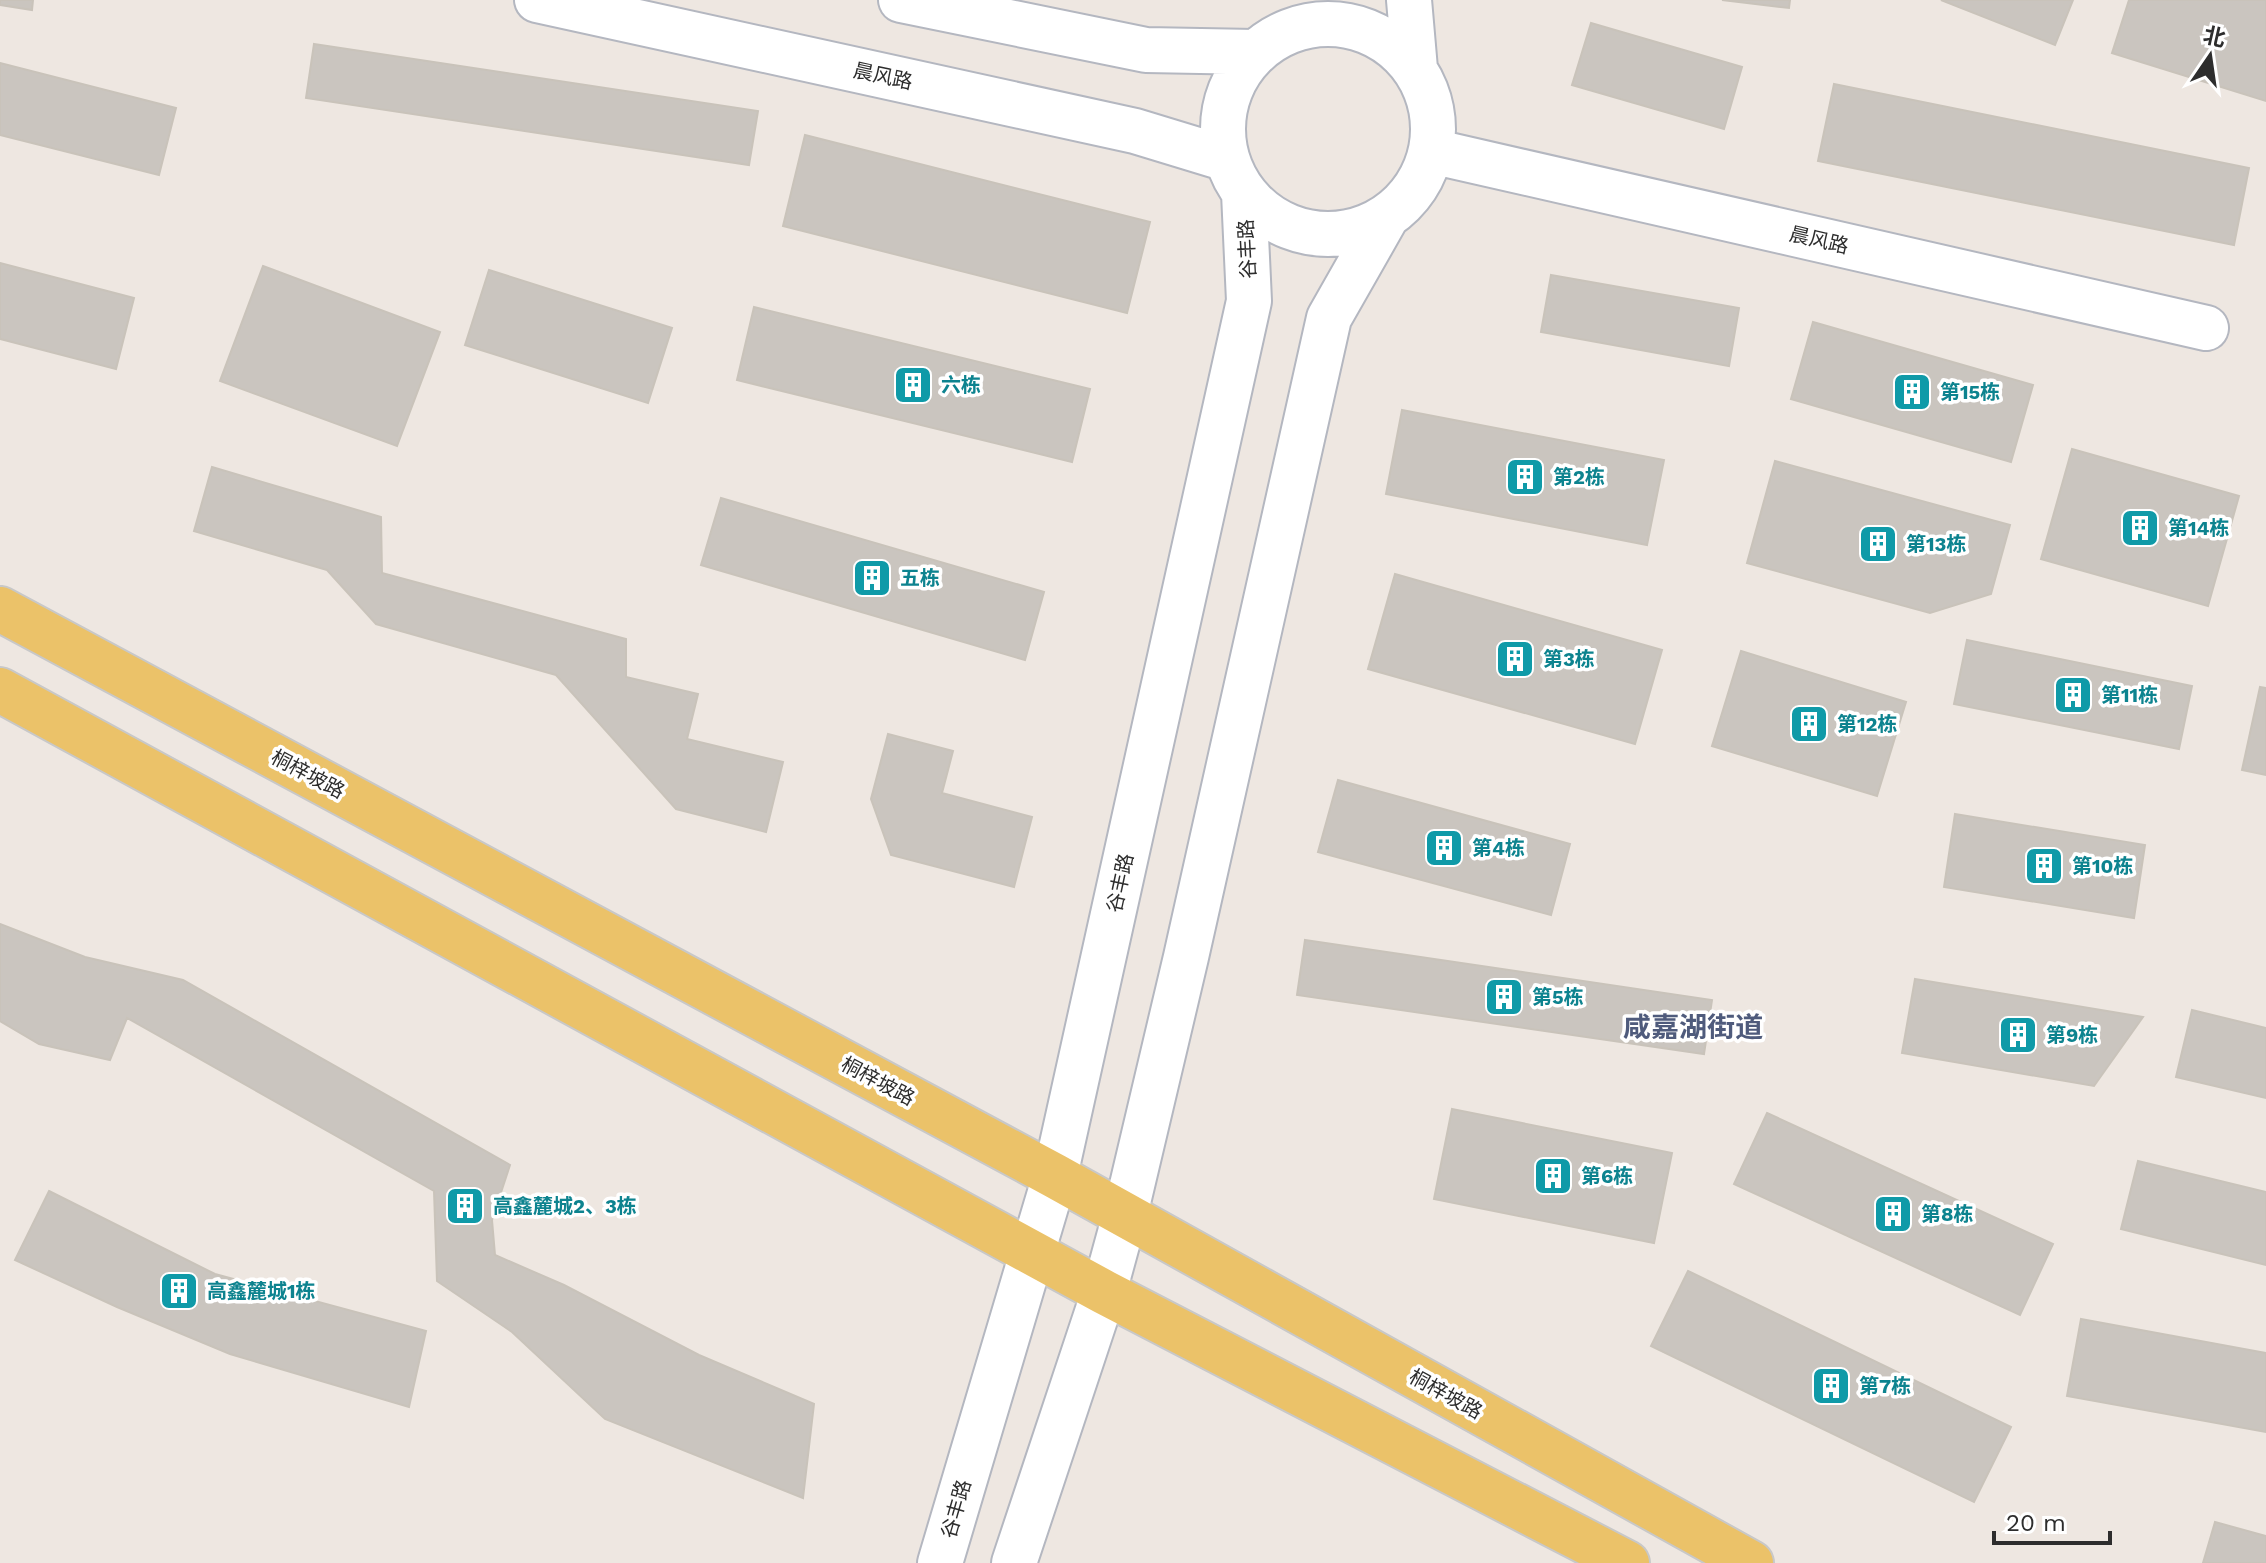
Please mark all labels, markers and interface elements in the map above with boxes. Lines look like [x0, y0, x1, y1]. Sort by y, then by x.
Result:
north arrow [2170, 16, 2250, 96]
text: 北 [2201, 22, 2228, 52]
street label: 晨风路 [851, 58, 915, 94]
street label: 谷丰路 [1233, 218, 1261, 280]
street label: 晨风路 [1787, 222, 1851, 258]
building icon: 六栋 [892, 364, 934, 406]
building icon: 第15栋 [1891, 371, 1933, 413]
place label: 六栋 [941, 373, 981, 397]
place label: 第15栋 [1940, 380, 2000, 404]
building icon: 第2栋 [1504, 456, 1546, 498]
place label: 第2栋 [1553, 465, 1605, 489]
building icon: 第14栋 [2119, 507, 2161, 549]
place label: 第14栋 [2168, 516, 2230, 540]
building icon: 第13栋 [1857, 523, 1899, 565]
place label: 第13栋 [1906, 532, 1966, 556]
building icon: 五栋 [851, 557, 893, 599]
place label: 五栋 [900, 566, 940, 590]
building icon: 第3栋 [1494, 638, 1536, 680]
place label: 第3栋 [1543, 647, 1595, 671]
building icon: 第11栋 [2052, 674, 2094, 716]
place label: 第11栋 [2101, 683, 2158, 707]
building icon: 第12栋 [1788, 703, 1830, 745]
place label: 第12栋 [1837, 712, 1898, 736]
street label: 桐梓坡路 [267, 745, 349, 803]
building icon: 第4栋 [1423, 827, 1465, 869]
place label: 第4栋 [1472, 836, 1525, 860]
building icon: 第10栋 [2023, 845, 2065, 887]
street label: 谷丰路 [1102, 851, 1138, 915]
place label: 第10栋 [2072, 854, 2134, 878]
building icon: 第5栋 [1483, 976, 1525, 1018]
place label: 第5栋 [1532, 985, 1584, 1009]
district label: 咸嘉湖街道 [1623, 1011, 1763, 1044]
building icon: 第9栋 [1997, 1014, 2039, 1056]
place label: 第9栋 [2046, 1023, 2098, 1047]
street label: 桐梓坡路 [837, 1052, 919, 1110]
building icon: 第6栋 [1532, 1155, 1574, 1197]
place label: 第6栋 [1581, 1164, 1633, 1188]
building icon: 高鑫麓城2、3栋 [444, 1185, 486, 1227]
building icon: 第8栋 [1872, 1193, 1914, 1235]
place label: 高鑫麓城2、3栋 [493, 1194, 637, 1218]
place label: 第8栋 [1921, 1202, 1974, 1226]
building icon: 高鑫麓城1栋 [158, 1270, 200, 1312]
place label: 高鑫麓城1栋 [207, 1279, 316, 1303]
street label: 桐梓坡路 [1405, 1364, 1487, 1424]
building icon: 第7栋 [1810, 1365, 1852, 1407]
place label: 第7栋 [1859, 1374, 1911, 1398]
street label: 谷丰路 [936, 1477, 976, 1541]
scale bar [1994, 1495, 2110, 1545]
text: 20 m [2006, 1509, 2066, 1537]

